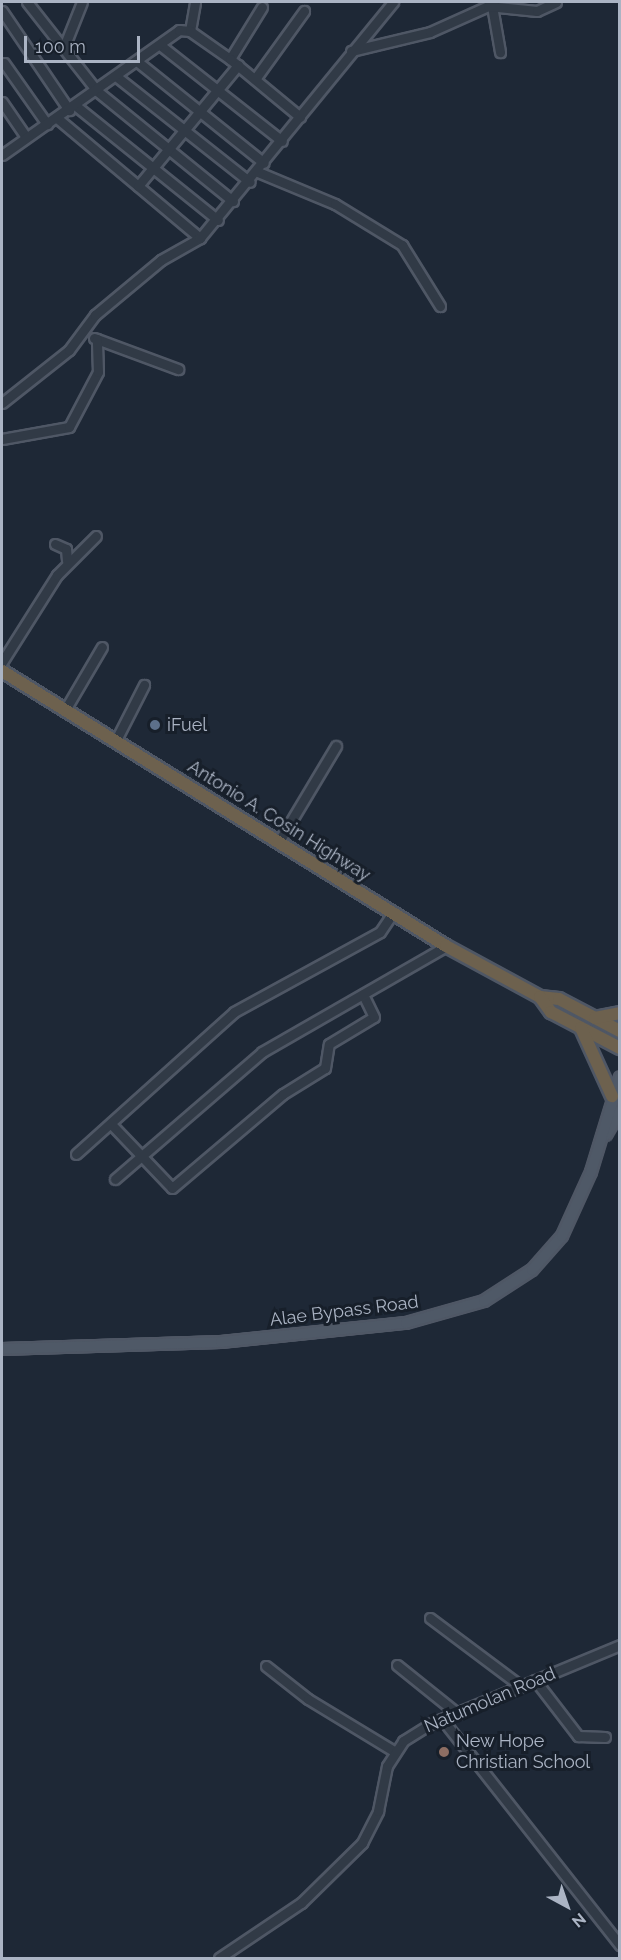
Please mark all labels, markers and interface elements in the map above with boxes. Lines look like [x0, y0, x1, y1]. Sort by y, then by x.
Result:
scale bar [27, 24, 142, 62]
text: 100 m [35, 36, 86, 57]
place label: iFuel [167, 714, 207, 736]
marker: iFuel [148, 718, 162, 732]
street label: Antonio A. Cosin Highway [183, 756, 375, 886]
street label: Alae Bypass Road [268, 1291, 420, 1331]
street label: Natumolan Road [421, 1663, 559, 1737]
place label: New Hope Christian School [456, 1731, 590, 1774]
marker: New Hope Christian School [437, 1745, 451, 1759]
north arrow [537, 1876, 597, 1936]
text: N [568, 1909, 590, 1931]

